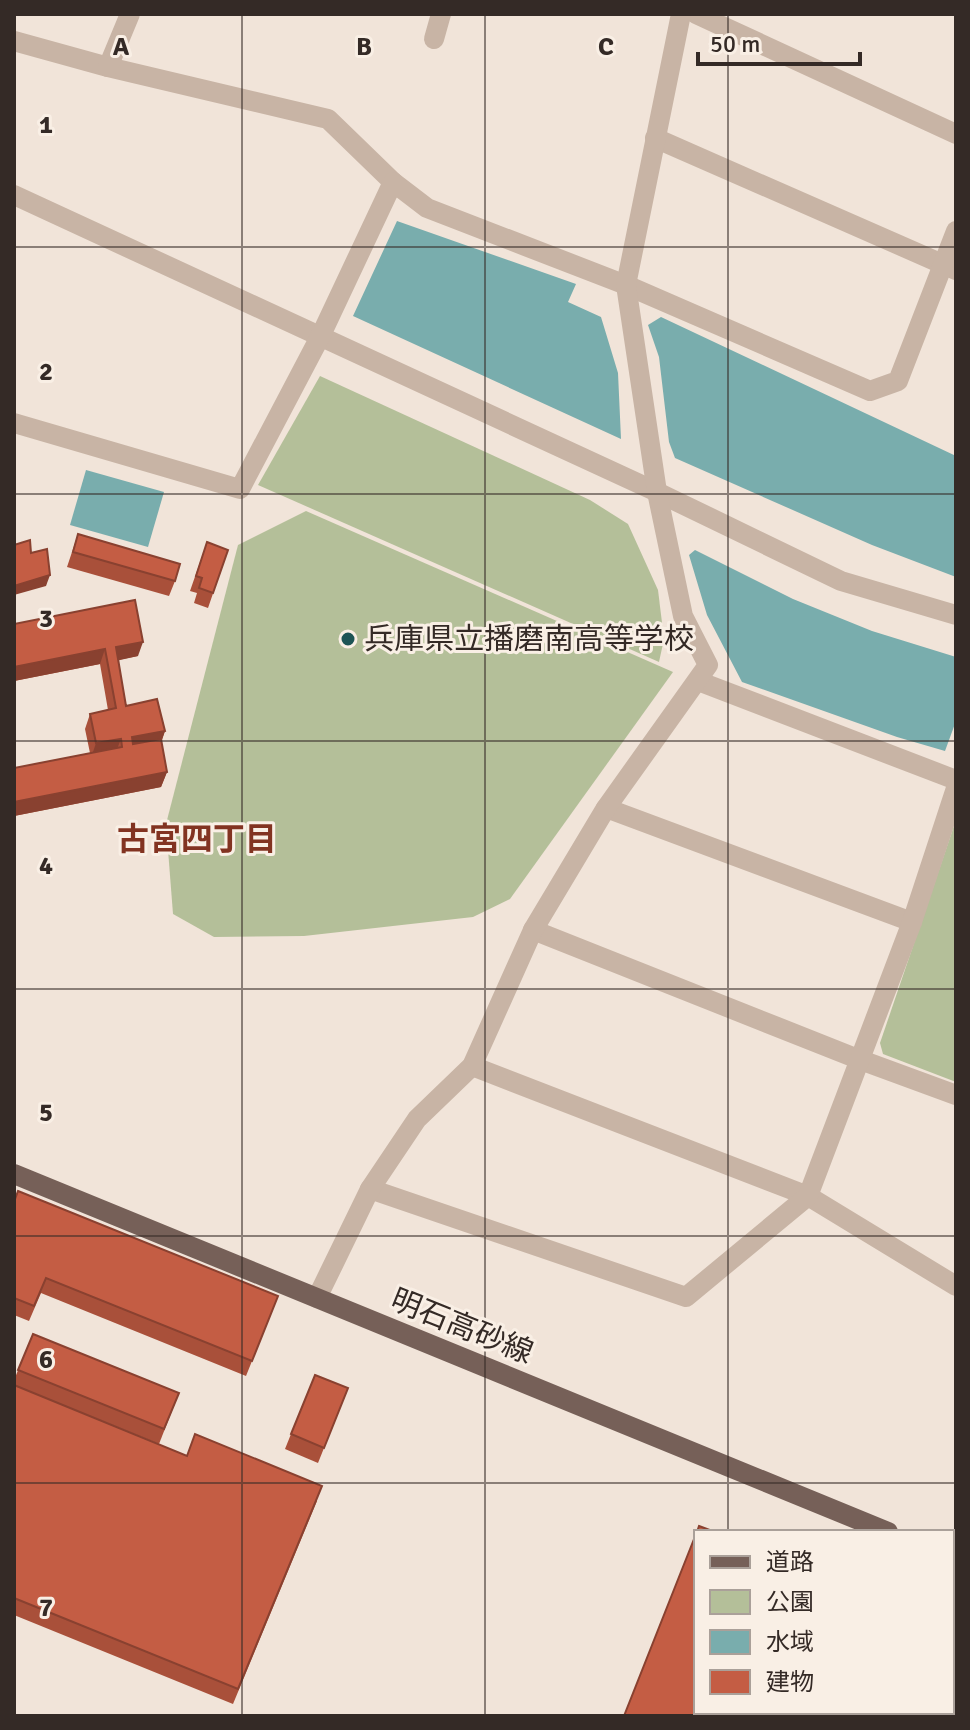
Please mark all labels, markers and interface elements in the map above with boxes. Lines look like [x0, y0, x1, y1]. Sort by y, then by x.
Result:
scale bar [698, 16, 860, 66]
text: 50 m [710, 29, 760, 59]
text: A [113, 31, 130, 63]
text: B [356, 31, 372, 63]
text: C [598, 31, 614, 63]
text: 1 [39, 109, 53, 141]
text: 2 [39, 356, 53, 388]
text: 3 [39, 603, 53, 635]
place label: 兵庫県立播磨南高等学校 [364, 621, 694, 658]
marker: 兵庫県立播磨南高等学校 [339, 630, 357, 648]
district label: 古宮四丁目 [117, 820, 277, 859]
text: 4 [39, 850, 53, 882]
text: 5 [39, 1097, 53, 1129]
street label: 明石高砂線 [385, 1281, 538, 1372]
text: 6 [39, 1344, 53, 1376]
legend [694, 1530, 954, 1714]
text: 道路 [766, 1547, 814, 1577]
text: 公園 [766, 1587, 814, 1617]
text: 7 [39, 1592, 53, 1624]
text: 水域 [766, 1627, 814, 1657]
text: 建物 [766, 1667, 814, 1697]

